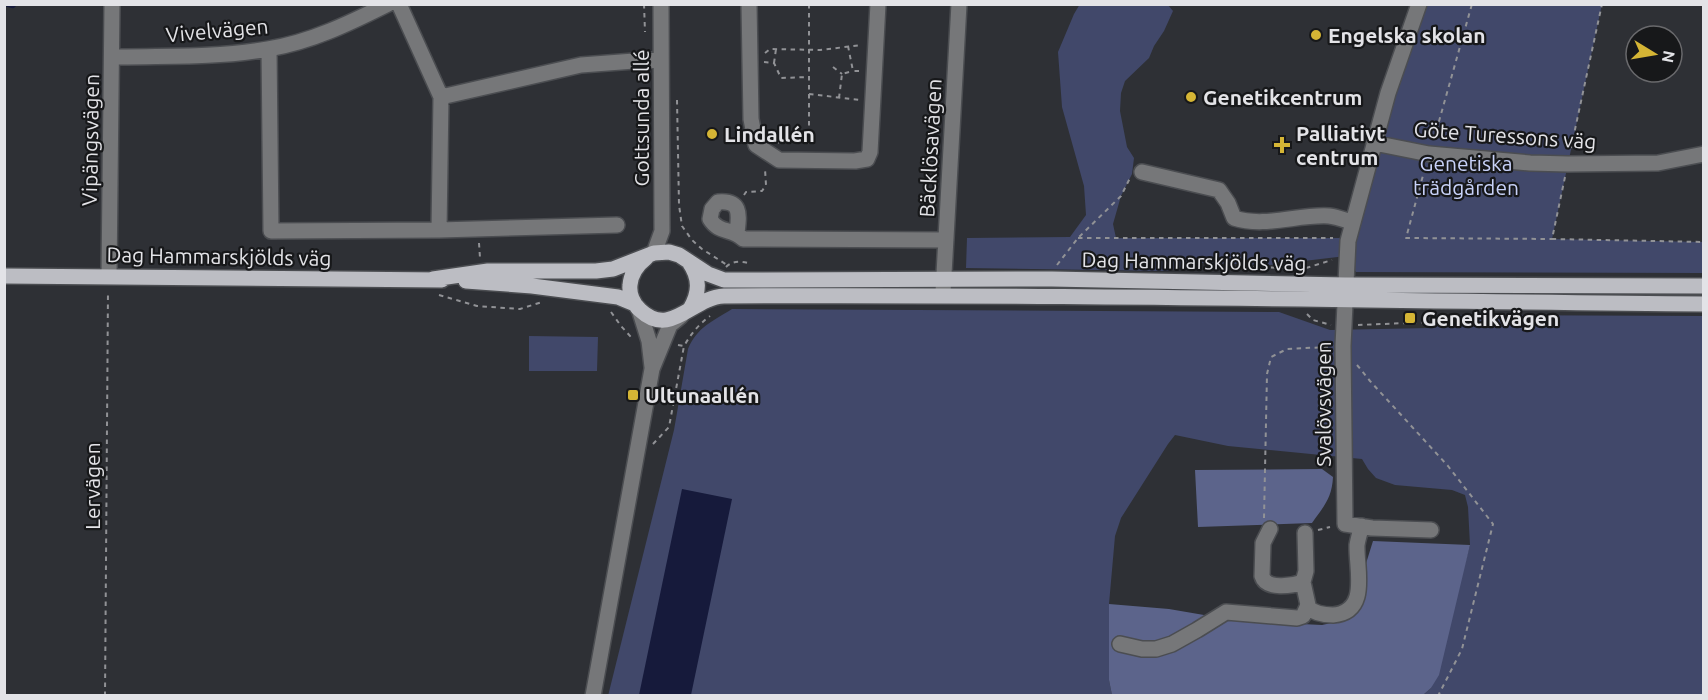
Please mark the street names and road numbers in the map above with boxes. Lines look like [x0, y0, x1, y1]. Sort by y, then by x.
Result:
street label: Vivelvägen [165, 14, 269, 46]
street label: Gottsunda allé [629, 49, 653, 187]
street label: Vipängsvägen [77, 74, 103, 206]
street label: Bäcklösavägen [914, 78, 946, 218]
street label: Göte Turessons väg [1413, 117, 1597, 153]
street label: Dag Hammarskjölds väg [106, 242, 332, 270]
street label: Dag Hammarskjölds väg [1081, 247, 1307, 275]
street label: Svalövsvägen [1311, 341, 1335, 467]
street label: Lervägen [80, 442, 104, 530]

